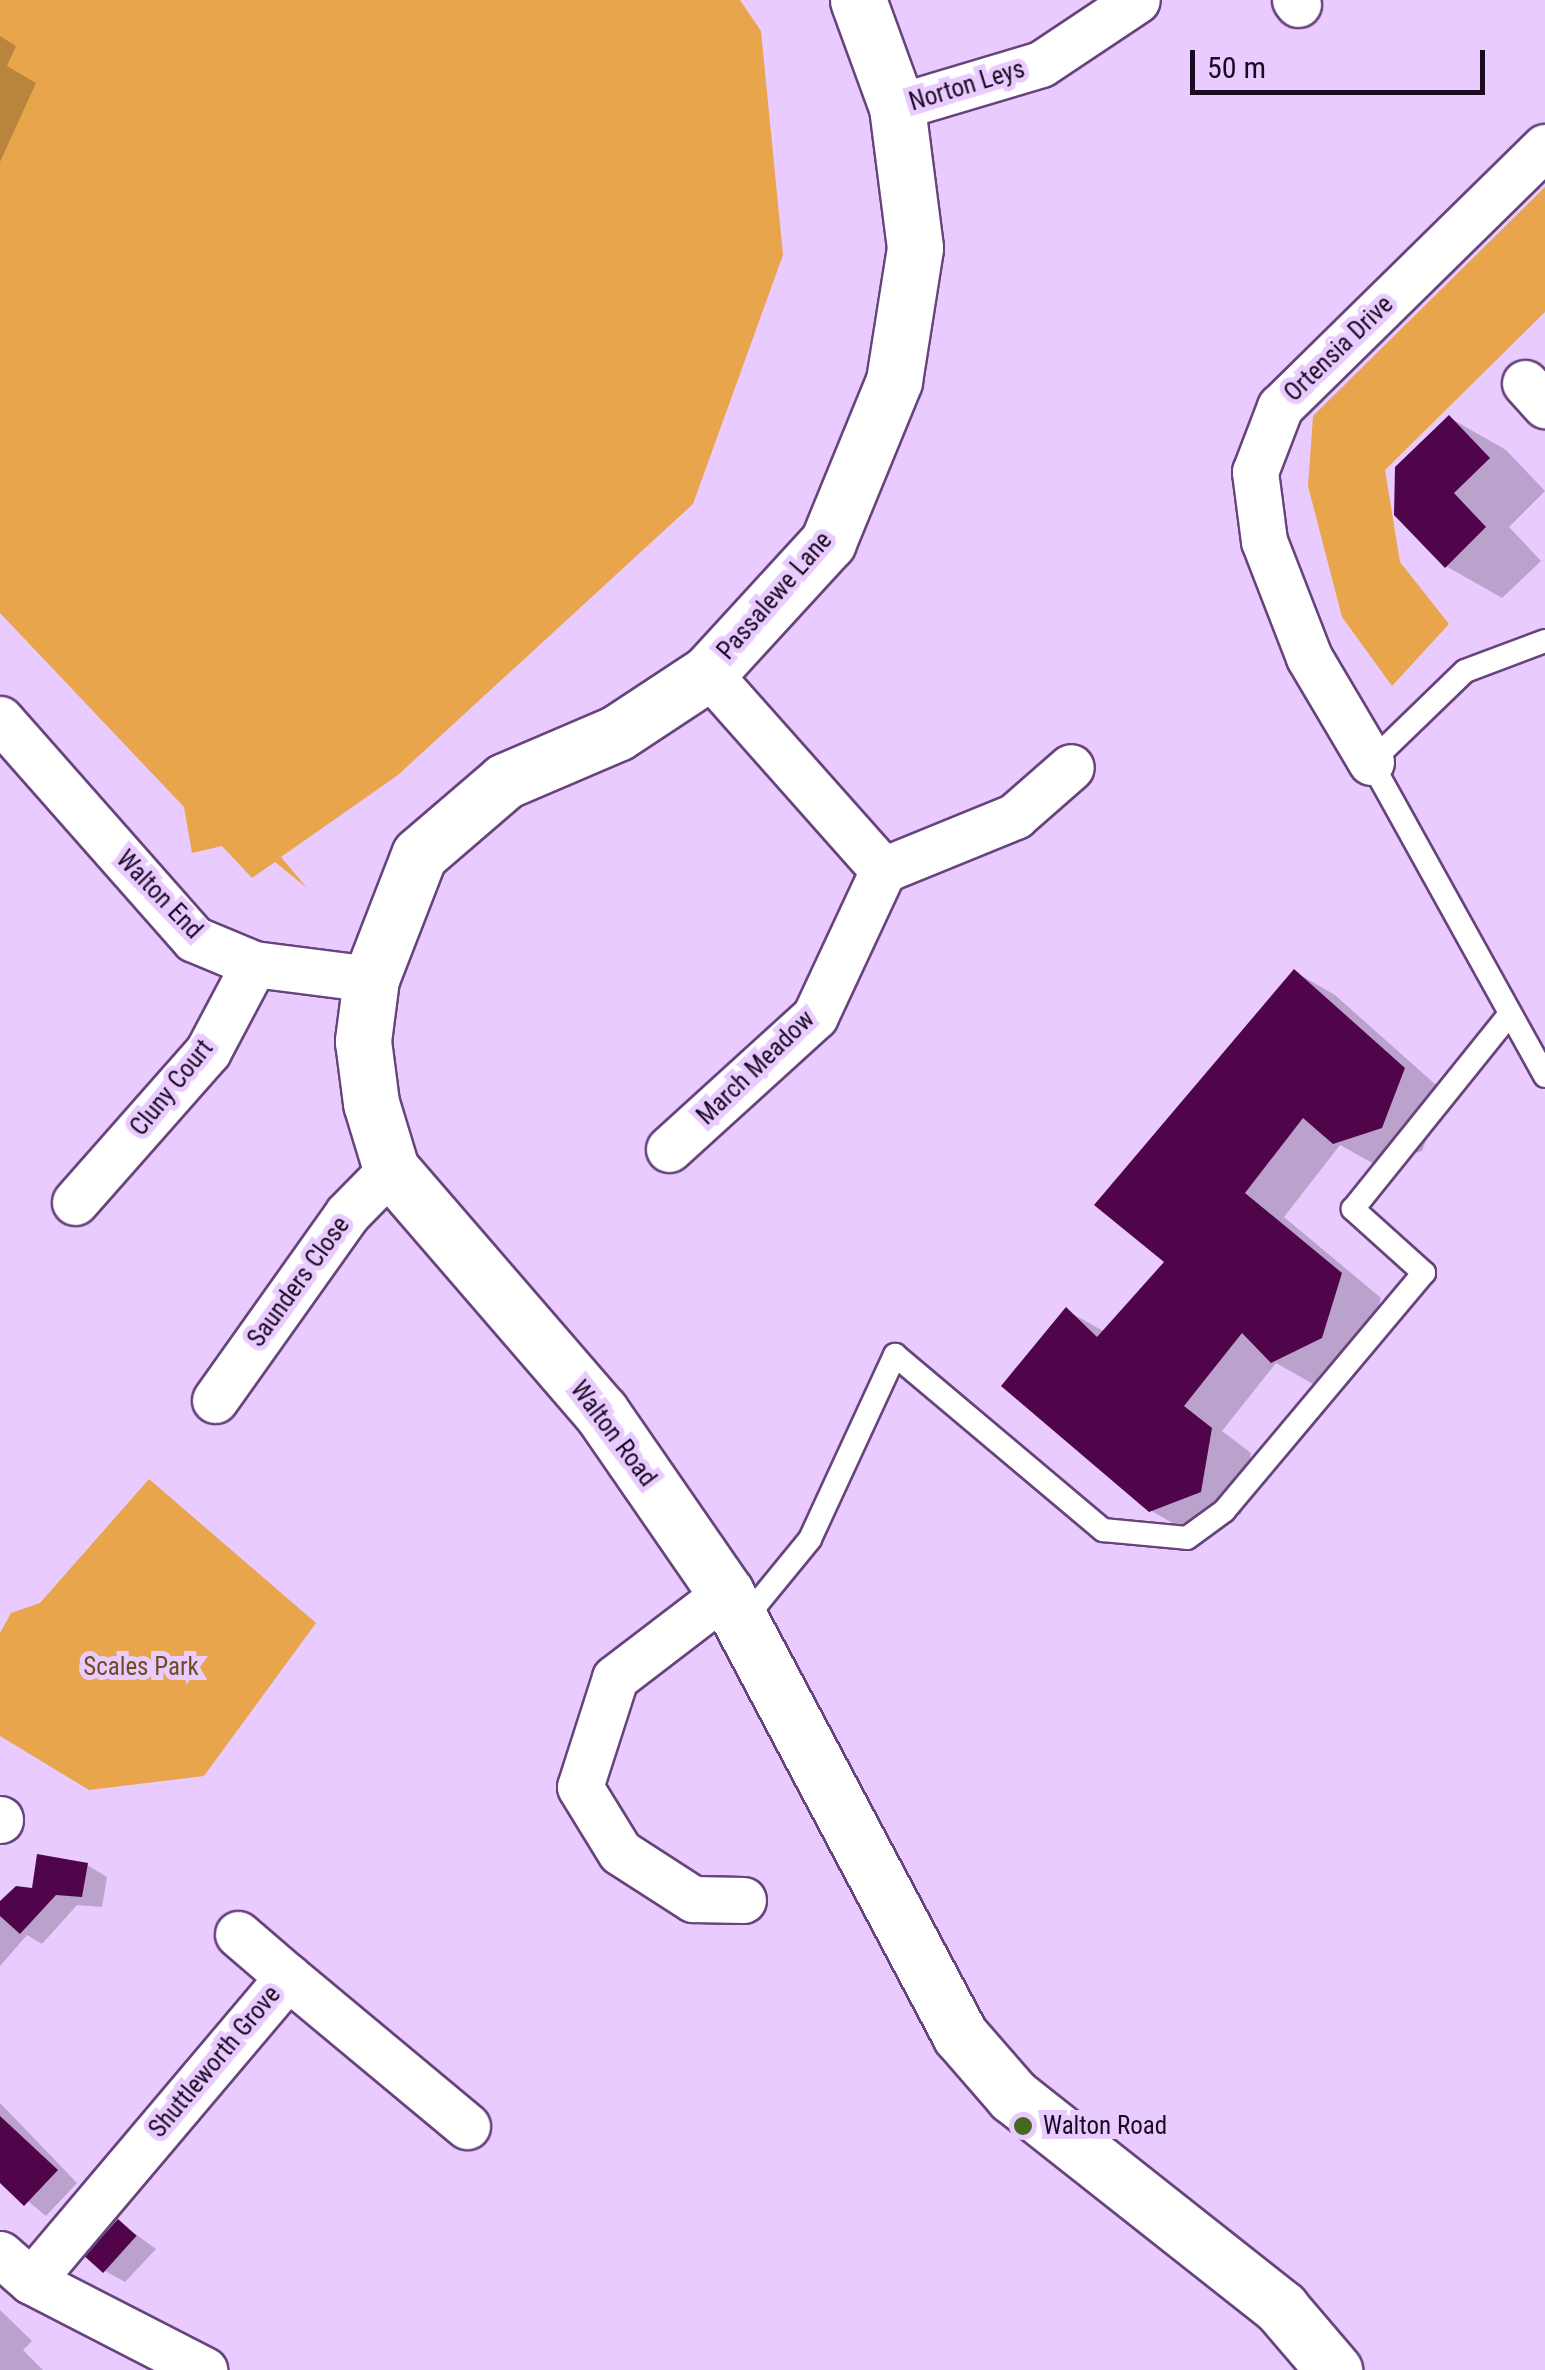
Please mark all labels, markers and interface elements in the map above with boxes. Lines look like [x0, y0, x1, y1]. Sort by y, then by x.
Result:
scale bar [1195, 30, 1490, 92]
text: 50 m [1207, 50, 1266, 85]
street label: Norton Leys [906, 54, 1028, 118]
street label: Ortensia Drive [1279, 290, 1399, 408]
street label: Passalewe Lane [711, 526, 839, 666]
street label: Walton End [110, 845, 208, 945]
street label: March Meadow [691, 1005, 821, 1131]
street label: Cluny Court [124, 1034, 220, 1142]
street label: Saunders Close [242, 1211, 356, 1353]
street label: Walton Road [564, 1375, 662, 1493]
park label: Scales Park [83, 1652, 199, 1682]
street label: Shuttleworth Grove [143, 1980, 287, 2144]
place label: Walton Road [1043, 2111, 1167, 2141]
marker: Walton Road [1012, 2115, 1034, 2137]

